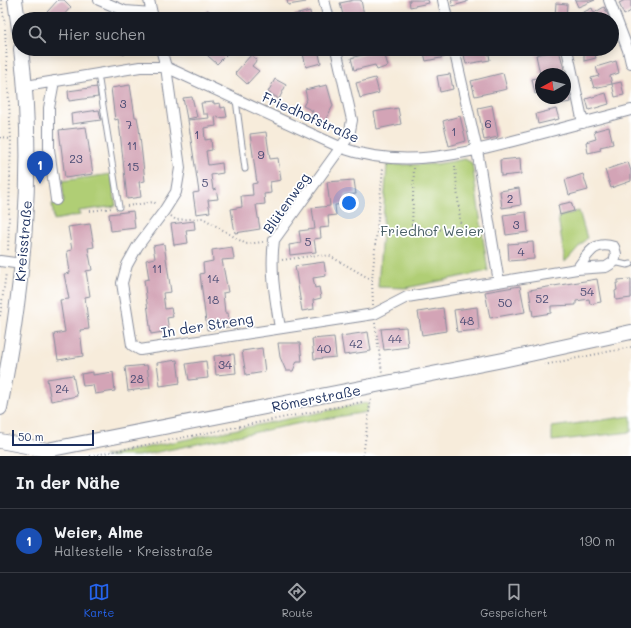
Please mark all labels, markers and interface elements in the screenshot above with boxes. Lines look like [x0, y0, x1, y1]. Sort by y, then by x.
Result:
search box [12, 12, 619, 56]
icon: search [26, 23, 48, 45]
text: Hier suchen [58, 24, 145, 44]
north arrow [535, 68, 571, 104]
street label: Friedhofstraße [259, 87, 363, 147]
house number: 3 [119, 95, 127, 111]
house number: 6 [484, 115, 492, 131]
house number: 7 [126, 116, 133, 132]
house number: 1 [451, 123, 457, 139]
house number: 1 [194, 126, 200, 142]
house number: 11 [127, 137, 137, 153]
house number: 9 [257, 146, 265, 162]
house number: 23 [69, 150, 83, 166]
pin: 1 [27, 151, 53, 184]
house number: 15 [127, 158, 139, 174]
street label: Blütenweg [258, 169, 314, 237]
house number: 5 [202, 174, 209, 190]
house number: 2 [507, 190, 513, 206]
your location [339, 193, 359, 213]
street label: Kreisstraße [10, 200, 36, 282]
house number: 3 [512, 216, 520, 232]
park label: Friedhof Weier [380, 221, 484, 240]
house number: 5 [305, 233, 312, 249]
house number: 4 [517, 243, 525, 259]
house number: 11 [152, 260, 162, 276]
house number: 14 [207, 270, 219, 286]
house number: 54 [580, 283, 594, 299]
house number: 52 [535, 290, 549, 306]
house number: 18 [207, 291, 219, 307]
house number: 50 [498, 294, 513, 310]
street label: In der Streng [160, 308, 254, 342]
house number: 48 [460, 312, 474, 328]
house number: 44 [388, 330, 402, 346]
house number: 42 [349, 335, 363, 351]
house number: 40 [317, 340, 332, 356]
house number: 34 [218, 356, 232, 372]
house number: 28 [130, 370, 144, 386]
house number: 24 [55, 380, 69, 396]
street label: Römerstraße [270, 380, 362, 416]
scale bar [12, 428, 94, 447]
text: 50 m [18, 429, 44, 444]
text: In der Nähe [16, 471, 120, 493]
text: Weier, Alme [54, 522, 143, 542]
text: 1 [26, 532, 32, 549]
text: 190 m [579, 532, 615, 549]
text: Haltestelle · Kreisstraße [54, 542, 213, 559]
tab: Karte [84, 581, 114, 620]
tab: Route [282, 581, 313, 620]
tab: Gespeichert [480, 581, 547, 620]

